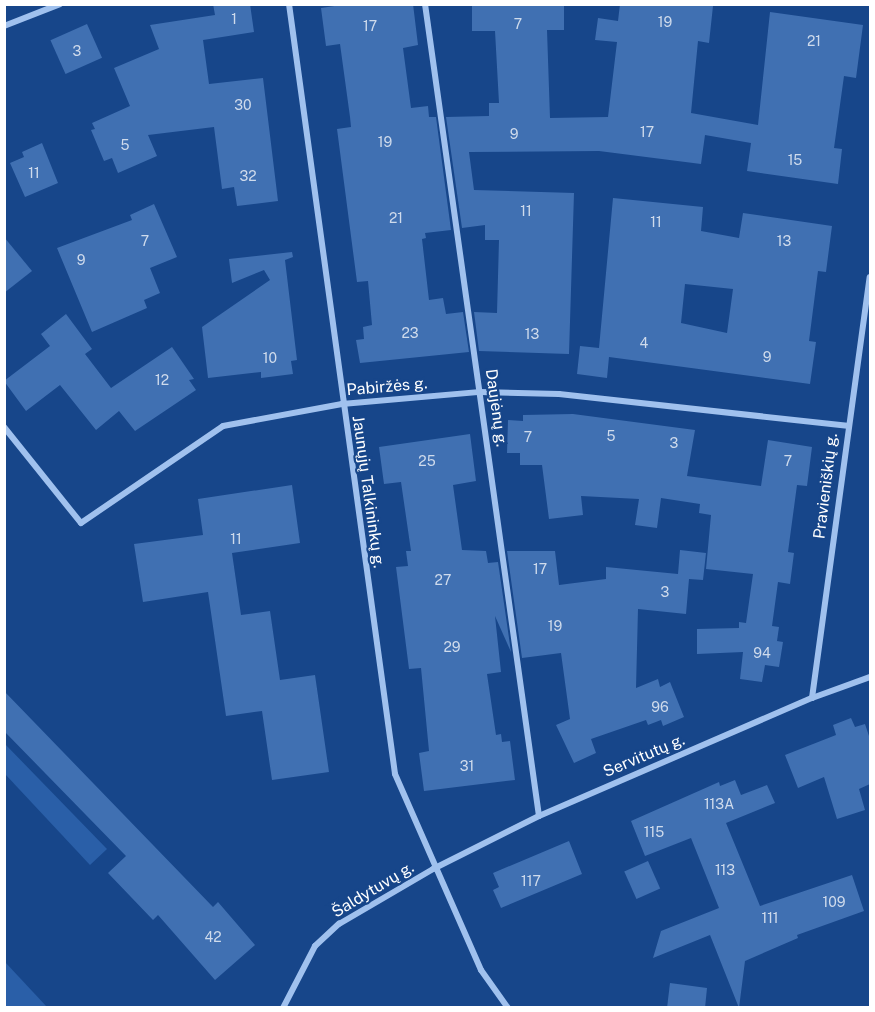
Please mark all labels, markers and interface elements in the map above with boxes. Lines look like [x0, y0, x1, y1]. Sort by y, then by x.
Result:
house number: 1 [231, 11, 237, 27]
house number: 19 [658, 14, 672, 30]
house number: 7 [514, 16, 522, 32]
house number: 17 [363, 18, 377, 34]
house number: 21 [807, 33, 821, 49]
house number: 3 [73, 43, 81, 59]
house number: 30 [234, 97, 252, 113]
house number: 17 [640, 124, 654, 140]
house number: 9 [510, 126, 518, 142]
house number: 19 [378, 134, 392, 150]
house number: 5 [121, 137, 129, 153]
house number: 15 [788, 152, 802, 168]
house number: 11 [28, 165, 40, 181]
house number: 32 [239, 168, 257, 184]
house number: 11 [520, 203, 532, 219]
house number: 21 [389, 210, 403, 226]
house number: 11 [650, 214, 662, 230]
house number: 7 [141, 233, 149, 249]
house number: 13 [777, 233, 791, 249]
house number: 9 [77, 252, 85, 268]
house number: 23 [401, 325, 419, 341]
house number: 13 [525, 326, 539, 342]
house number: 4 [640, 335, 648, 351]
house number: 9 [763, 349, 771, 365]
house number: 10 [263, 350, 277, 366]
street label: Daujėnų g. [481, 368, 511, 448]
house number: 12 [155, 372, 169, 388]
street label: Pabiržės g. [346, 374, 428, 400]
street label: Jaunųjų Talkininkų g. [348, 415, 388, 569]
house number: 5 [607, 428, 615, 444]
house number: 7 [524, 429, 532, 445]
street label: Pravieniškių g. [810, 432, 842, 540]
house number: 3 [670, 435, 678, 451]
house number: 25 [418, 453, 436, 469]
house number: 7 [784, 453, 792, 469]
house number: 11 [230, 531, 242, 547]
house number: 17 [533, 561, 547, 577]
house number: 27 [435, 572, 451, 588]
house number: 3 [661, 584, 669, 600]
house number: 19 [548, 618, 562, 634]
house number: 29 [443, 639, 461, 655]
house number: 94 [753, 645, 771, 661]
house number: 96 [651, 699, 669, 715]
street label: Servitutų g. [600, 730, 688, 782]
house number: 31 [460, 758, 474, 774]
house number: 113A [704, 796, 734, 812]
house number: 115 [644, 824, 664, 840]
street label: Šaldytuvų g. [328, 858, 418, 922]
house number: 113 [715, 862, 735, 878]
house number: 117 [521, 873, 541, 889]
house number: 109 [823, 894, 845, 910]
house number: 111 [761, 910, 779, 926]
house number: 42 [204, 929, 222, 945]

